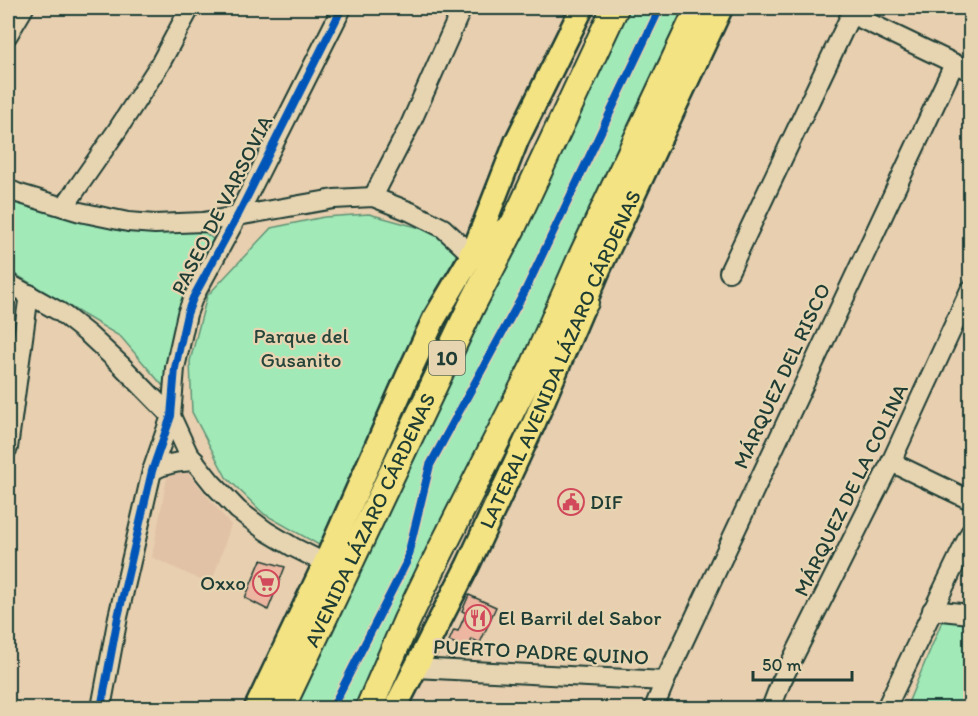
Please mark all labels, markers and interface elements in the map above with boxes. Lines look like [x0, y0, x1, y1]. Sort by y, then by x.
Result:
street label: PASEO DE VARSOVIA [166, 110, 278, 299]
street label: LATERAL AVENIDA LÁZARO CÁRDENAS [474, 186, 646, 532]
street label: MÁRQUEZ DEL RISCO [728, 279, 836, 473]
park label: Parque del Gusanito [253, 323, 349, 372]
road number: 10 [429, 341, 465, 375]
street label: MÁRQUEZ DE LA COLINA [788, 379, 913, 600]
street label: AVENIDA LÁZARO CÁRDENAS [299, 389, 440, 651]
public building icon: DIF [556, 487, 586, 517]
place label: DIF [590, 489, 623, 514]
supermarket icon: Oxxo [251, 568, 281, 598]
place label: Oxxo [200, 570, 246, 595]
restaurant icon: El Barril del Sabor [463, 603, 493, 633]
place label: El Barril del Sabor [498, 605, 661, 630]
street label: PUERTO PADRE QUINO [432, 633, 650, 670]
scale bar [753, 644, 852, 682]
text: 50 m [762, 654, 802, 676]

